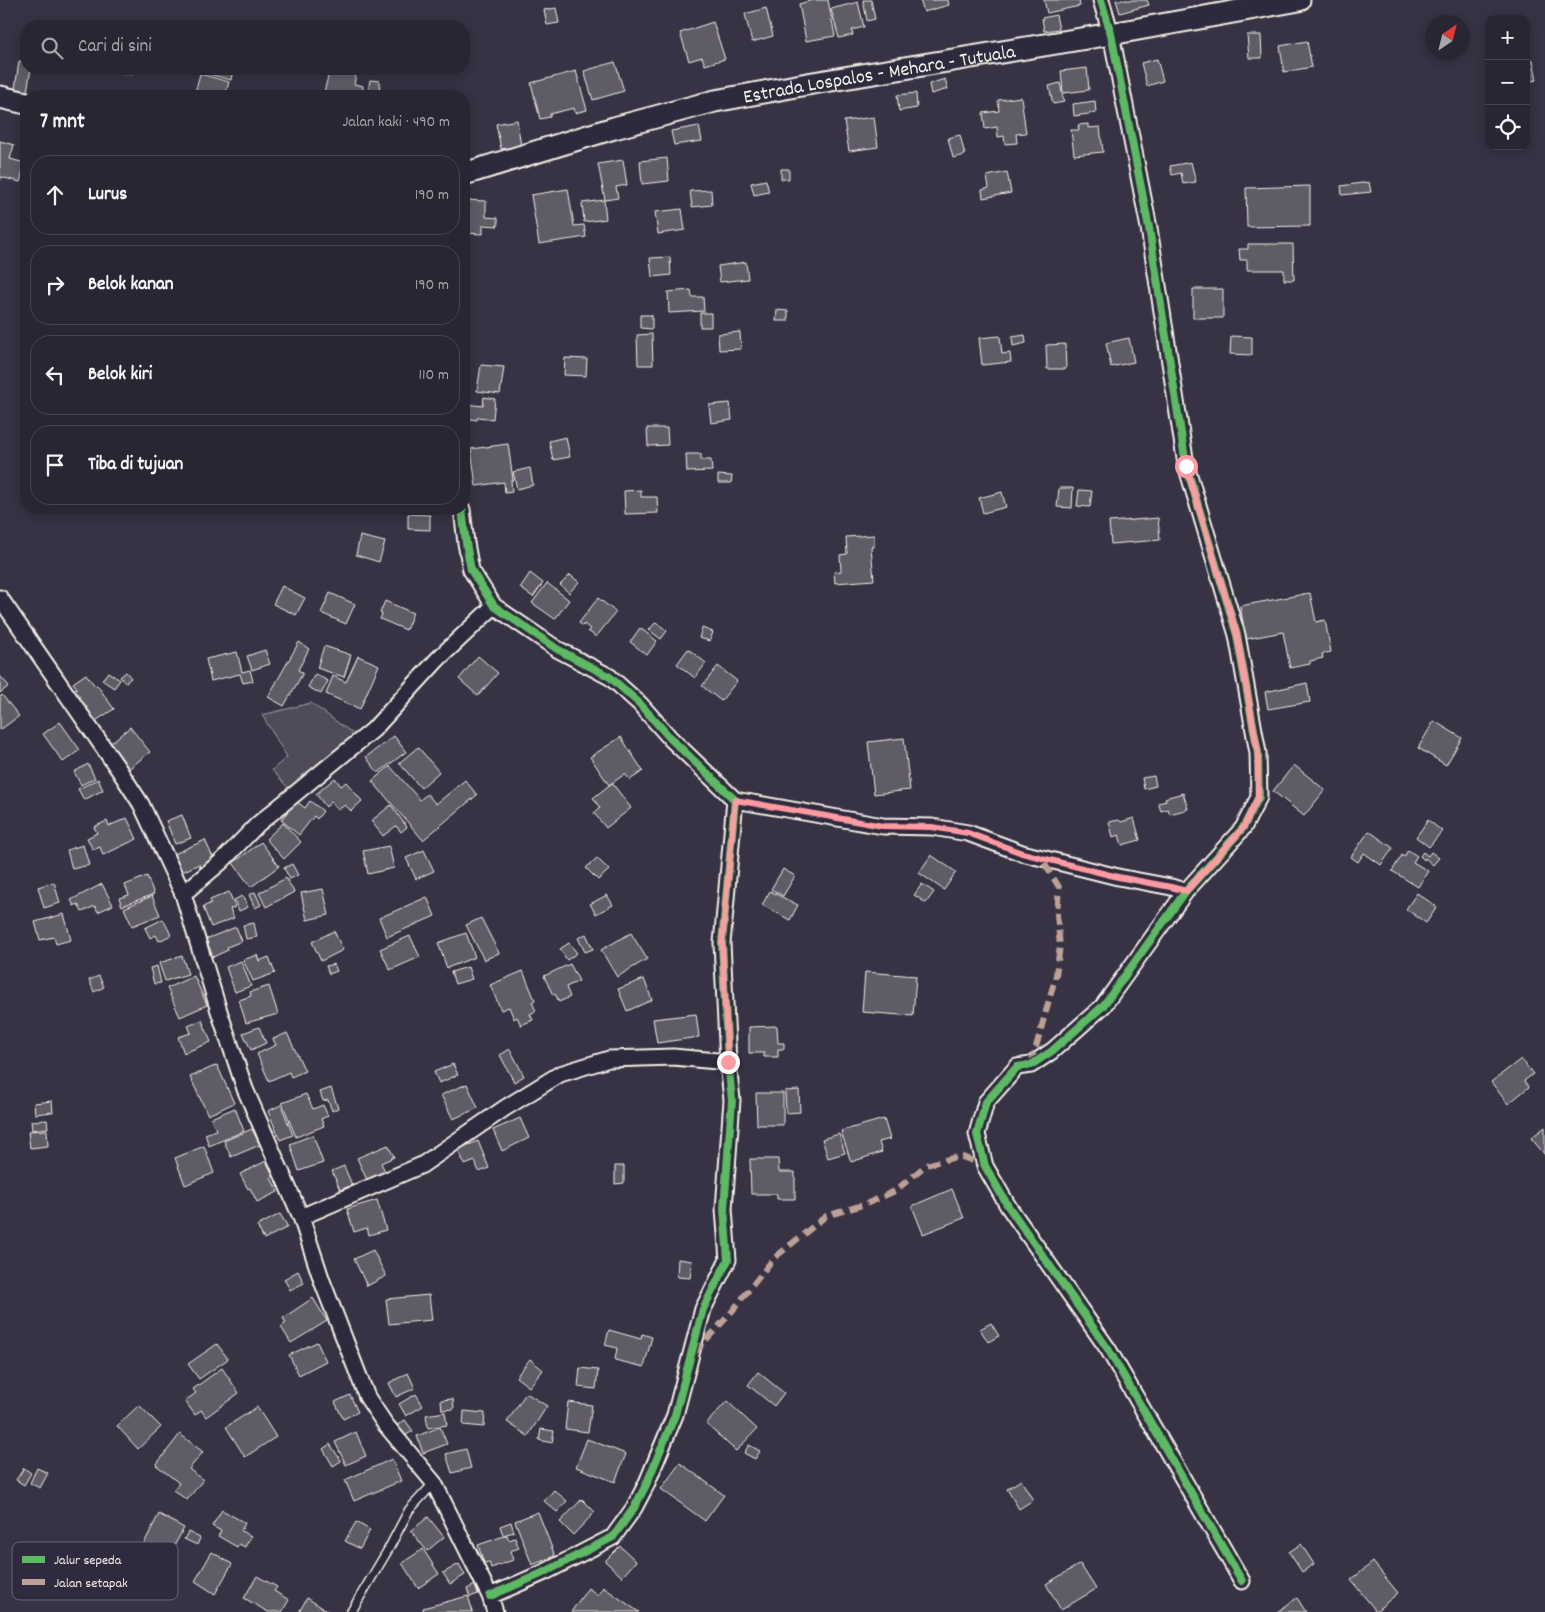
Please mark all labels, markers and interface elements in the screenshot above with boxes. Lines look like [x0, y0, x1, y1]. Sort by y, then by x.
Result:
north arrow [1425, 15, 1470, 60]
map controls [1485, 15, 1530, 150]
button: + [1485, 15, 1530, 60]
search box [20, 20, 470, 75]
icon: search [38, 34, 66, 62]
text: Cari di sini [78, 34, 152, 61]
street label: Estrada Lospalos - Mehara - Tutuala [741, 39, 1018, 112]
button: − [1485, 60, 1530, 105]
button: locate [1485, 105, 1530, 150]
text: 7 mnt [40, 108, 85, 138]
text: Jalan kaki · 490 m [342, 111, 450, 134]
icon: ahead [41, 181, 69, 209]
text: Lurus [88, 182, 127, 209]
text: 190 m [415, 184, 449, 207]
icon: right [41, 271, 69, 299]
text: Belok kanan [88, 272, 174, 299]
text: 190 m [415, 274, 449, 297]
icon: left [41, 361, 69, 389]
text: Belok kiri [88, 362, 152, 389]
text: 110 m [419, 364, 449, 387]
icon: arrive [41, 451, 69, 479]
text: Tiba di tujuan [88, 452, 183, 479]
route start [1175, 455, 1198, 478]
route end [717, 1051, 740, 1074]
legend [12, 1542, 178, 1600]
text: Jalur sepeda [54, 1551, 122, 1571]
text: Jalan setapak [54, 1574, 128, 1594]

